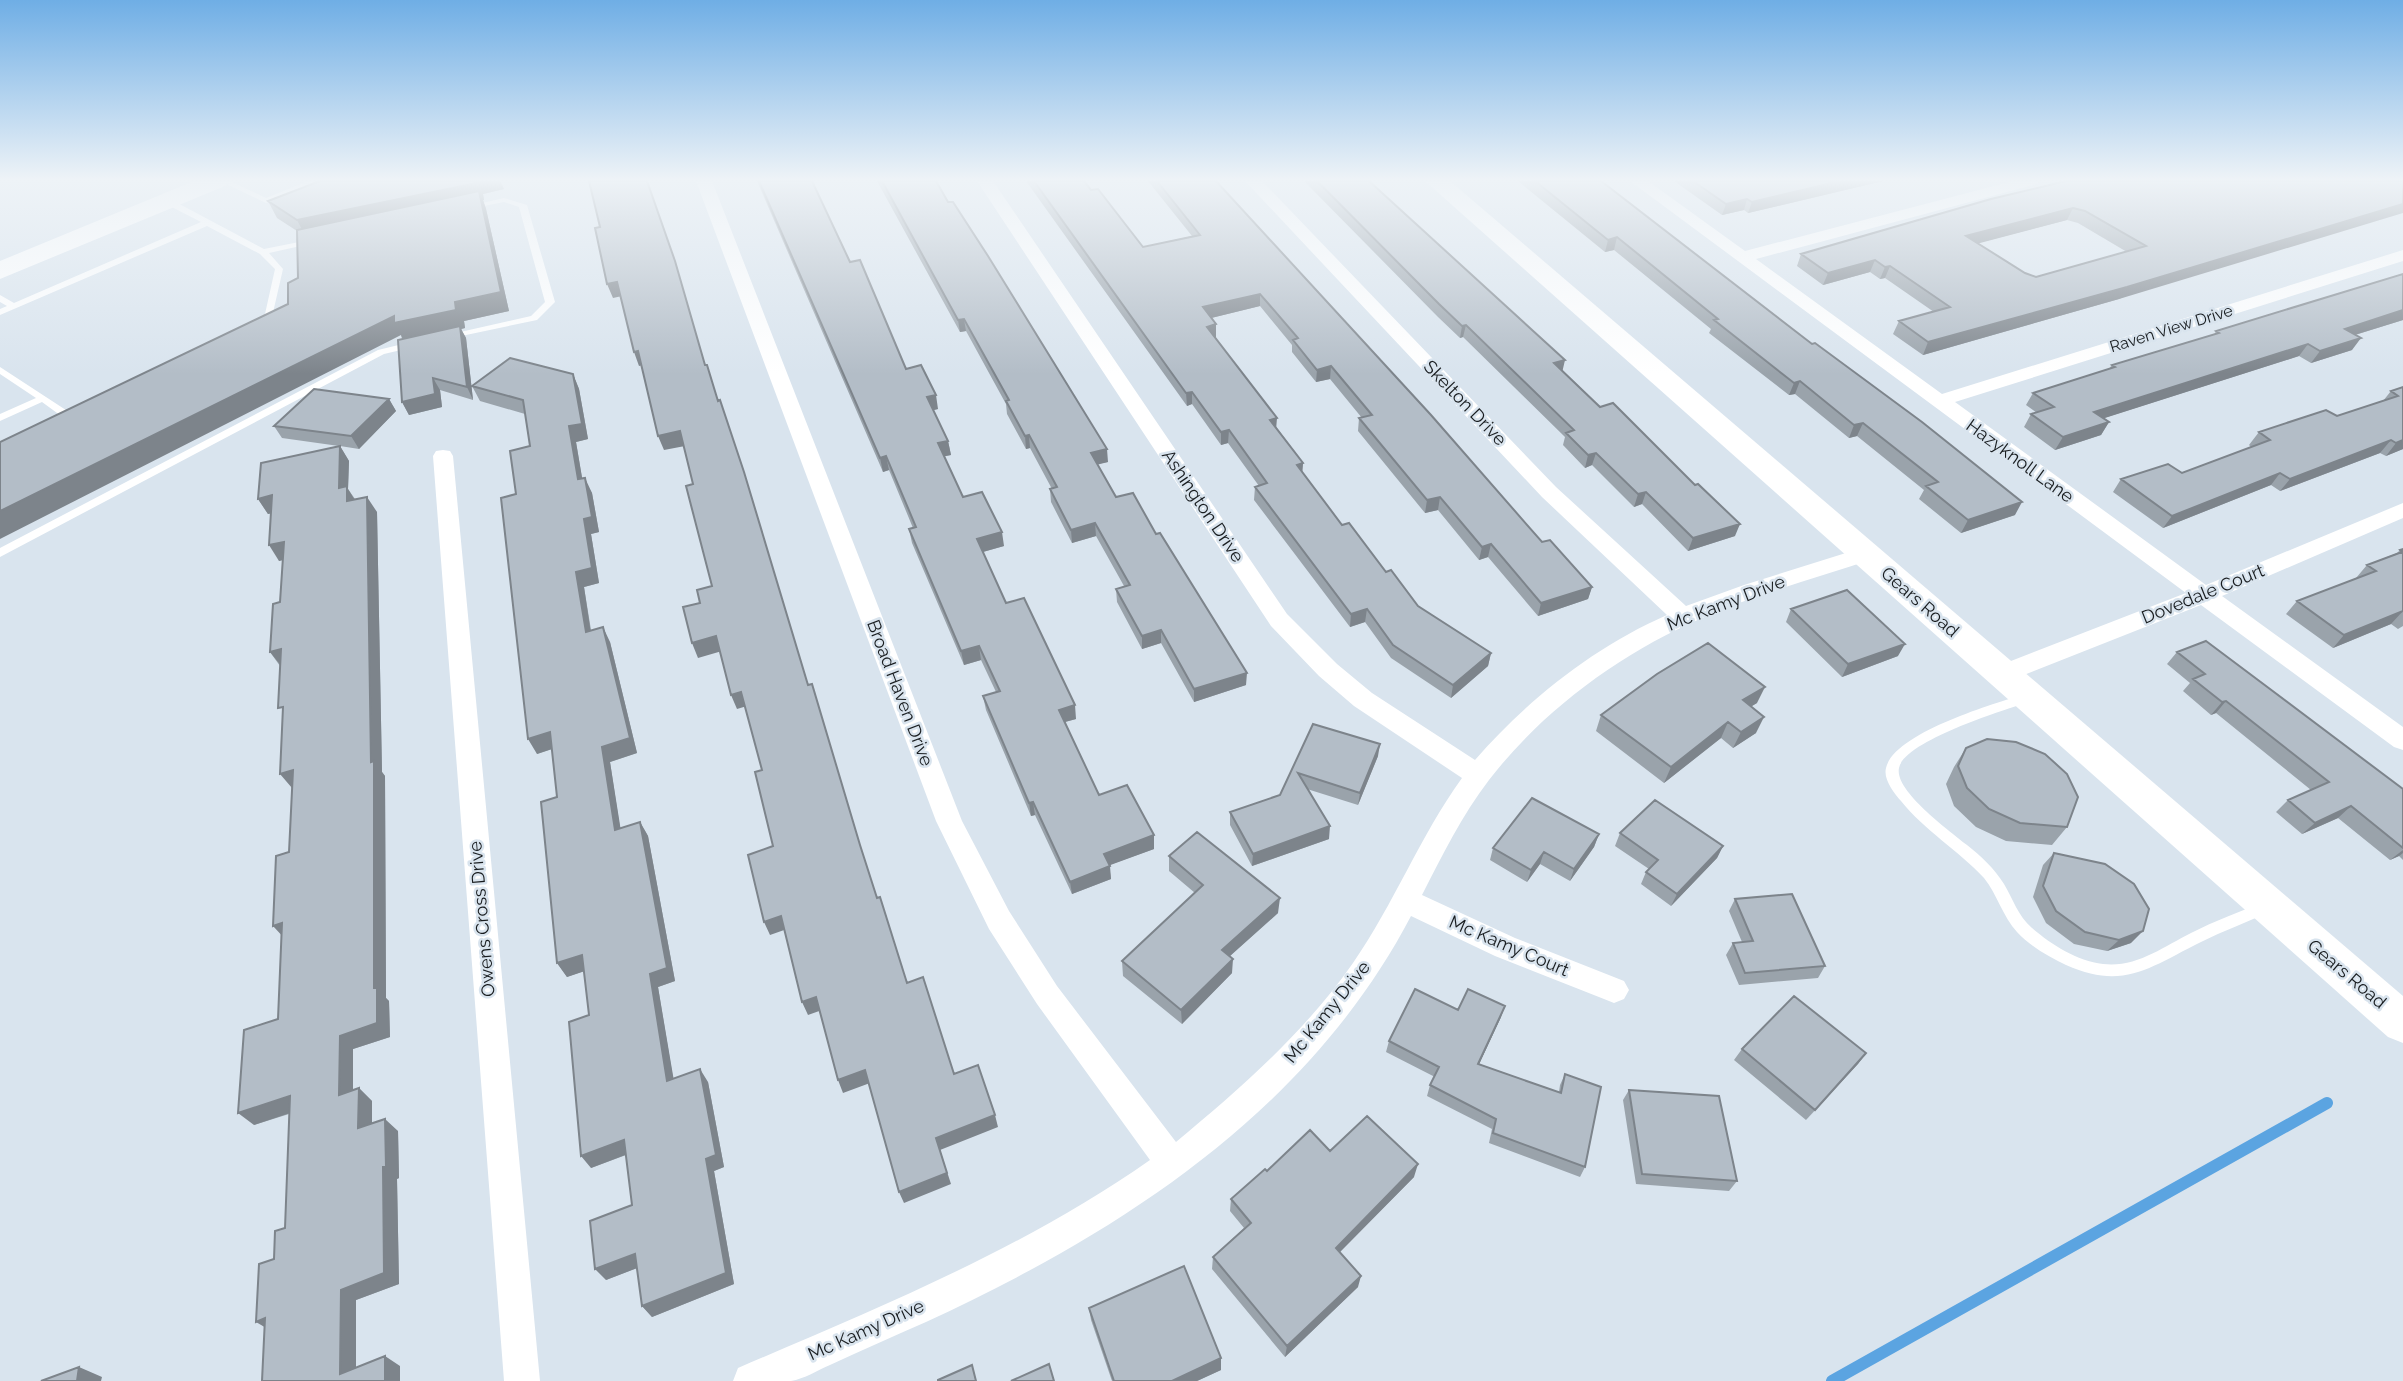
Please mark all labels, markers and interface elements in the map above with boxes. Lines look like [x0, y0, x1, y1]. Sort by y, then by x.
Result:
street label: Raven View Drive [2107, 301, 2235, 356]
street label: Skelton Drive [1420, 356, 1511, 450]
street label: Hazyknoll Lane [1963, 415, 2078, 507]
street label: Ashington Drive [1158, 445, 1249, 566]
street label: Dovedale Court [2138, 559, 2267, 628]
street label: Gears Road [1877, 562, 1963, 641]
street label: Mc Kamy Drive [1664, 570, 1788, 635]
street label: Broad Haven Drive [863, 617, 938, 769]
street label: Owens Cross Drive [464, 840, 499, 998]
street label: Mc Kamy Court [1446, 911, 1572, 980]
street label: Gears Road [2304, 935, 2391, 1013]
street label: Mc Kamy Drive [1279, 956, 1374, 1067]
street label: Mc Kamy Drive [805, 1294, 927, 1364]

